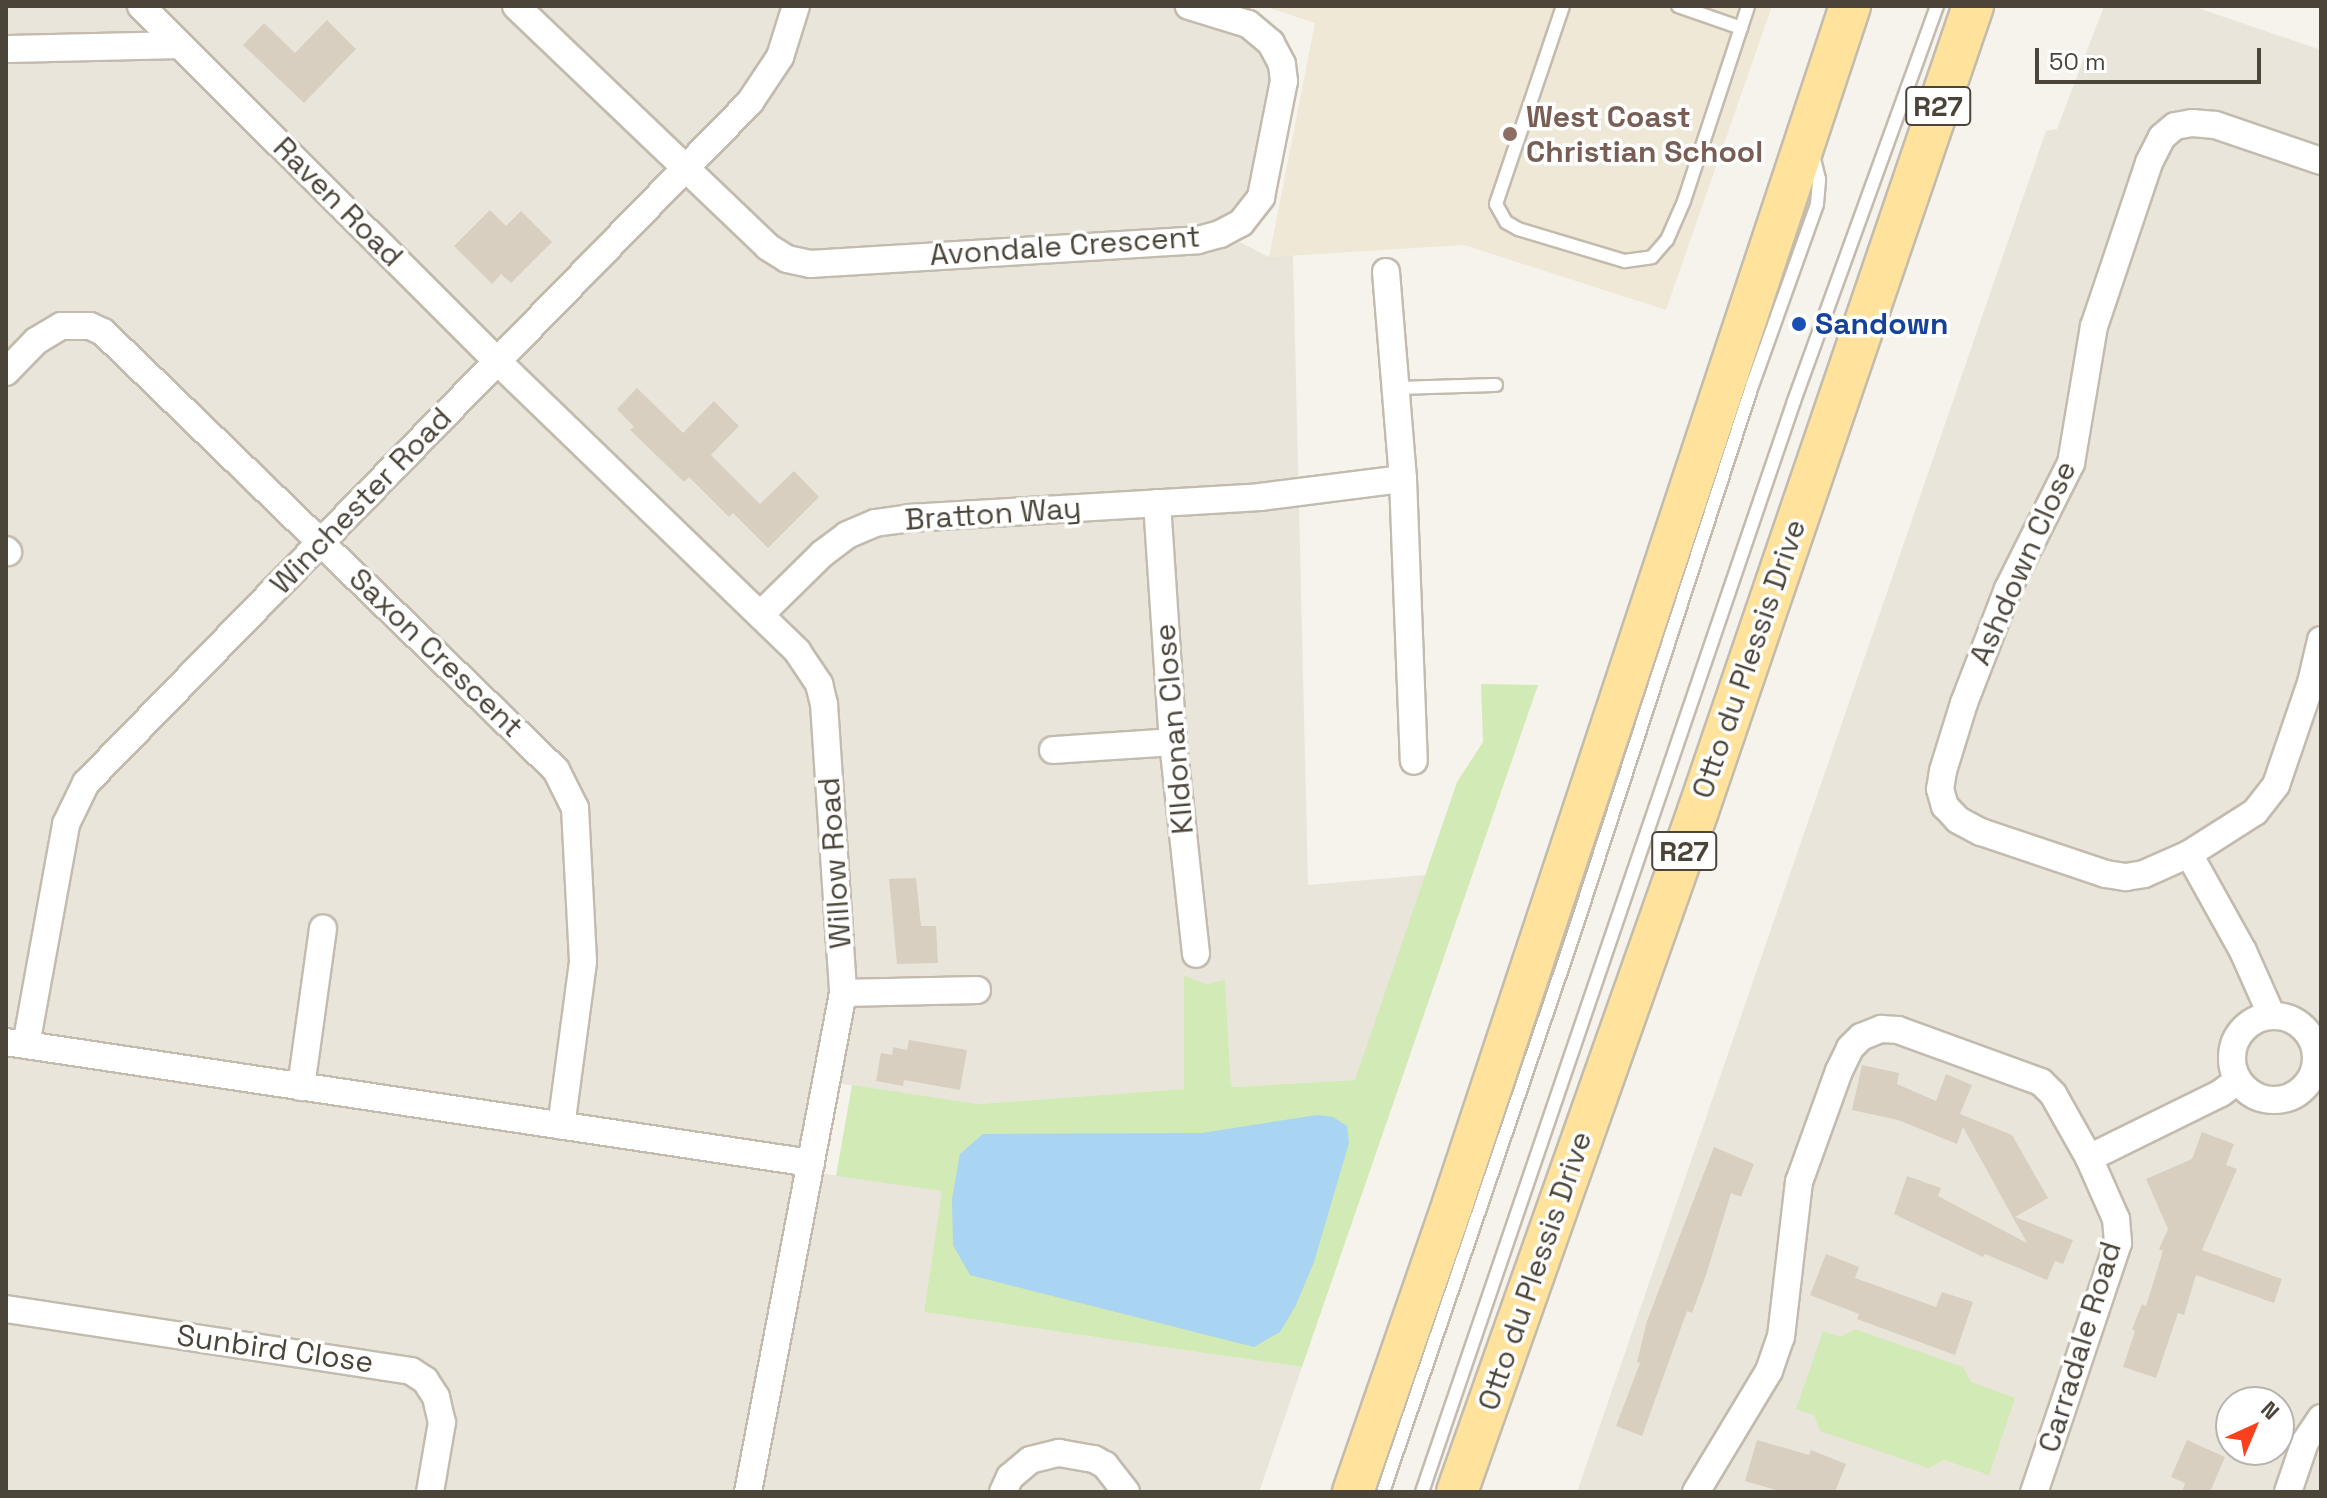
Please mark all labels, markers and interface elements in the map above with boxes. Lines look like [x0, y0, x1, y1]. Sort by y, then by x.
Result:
scale bar [2039, 32, 2265, 82]
text: 50 m [2049, 46, 2106, 77]
road number: R27 [1904, 82, 1972, 130]
place label: West Coast Christian School [1526, 99, 1763, 170]
marker: West Coast Christian School [1501, 125, 1519, 143]
street label: Raven Road [266, 130, 410, 274]
street label: Avondale Crescent [928, 219, 1202, 273]
place label: Sandown [1815, 306, 1948, 342]
marker: Sandown [1790, 315, 1808, 333]
street label: Winchester Road [263, 400, 459, 602]
street label: Ashdown Close [1962, 455, 2084, 671]
street label: Bratton Way [903, 490, 1083, 538]
street label: Otto du Plessis Drive [1684, 515, 1814, 803]
street label: Saxon Crescent [341, 561, 531, 745]
street label: KIldonan Close [1147, 622, 1201, 836]
street label: Willow Road [811, 776, 859, 950]
road number: R27 [1650, 827, 1718, 875]
street label: Otto du Plessis Drive [1470, 1127, 1600, 1415]
street label: Carradale Road [2031, 1237, 2129, 1457]
street label: Sunbird Close [174, 1317, 376, 1381]
north arrow [2215, 1386, 2295, 1466]
text: N [2255, 1395, 2285, 1425]

